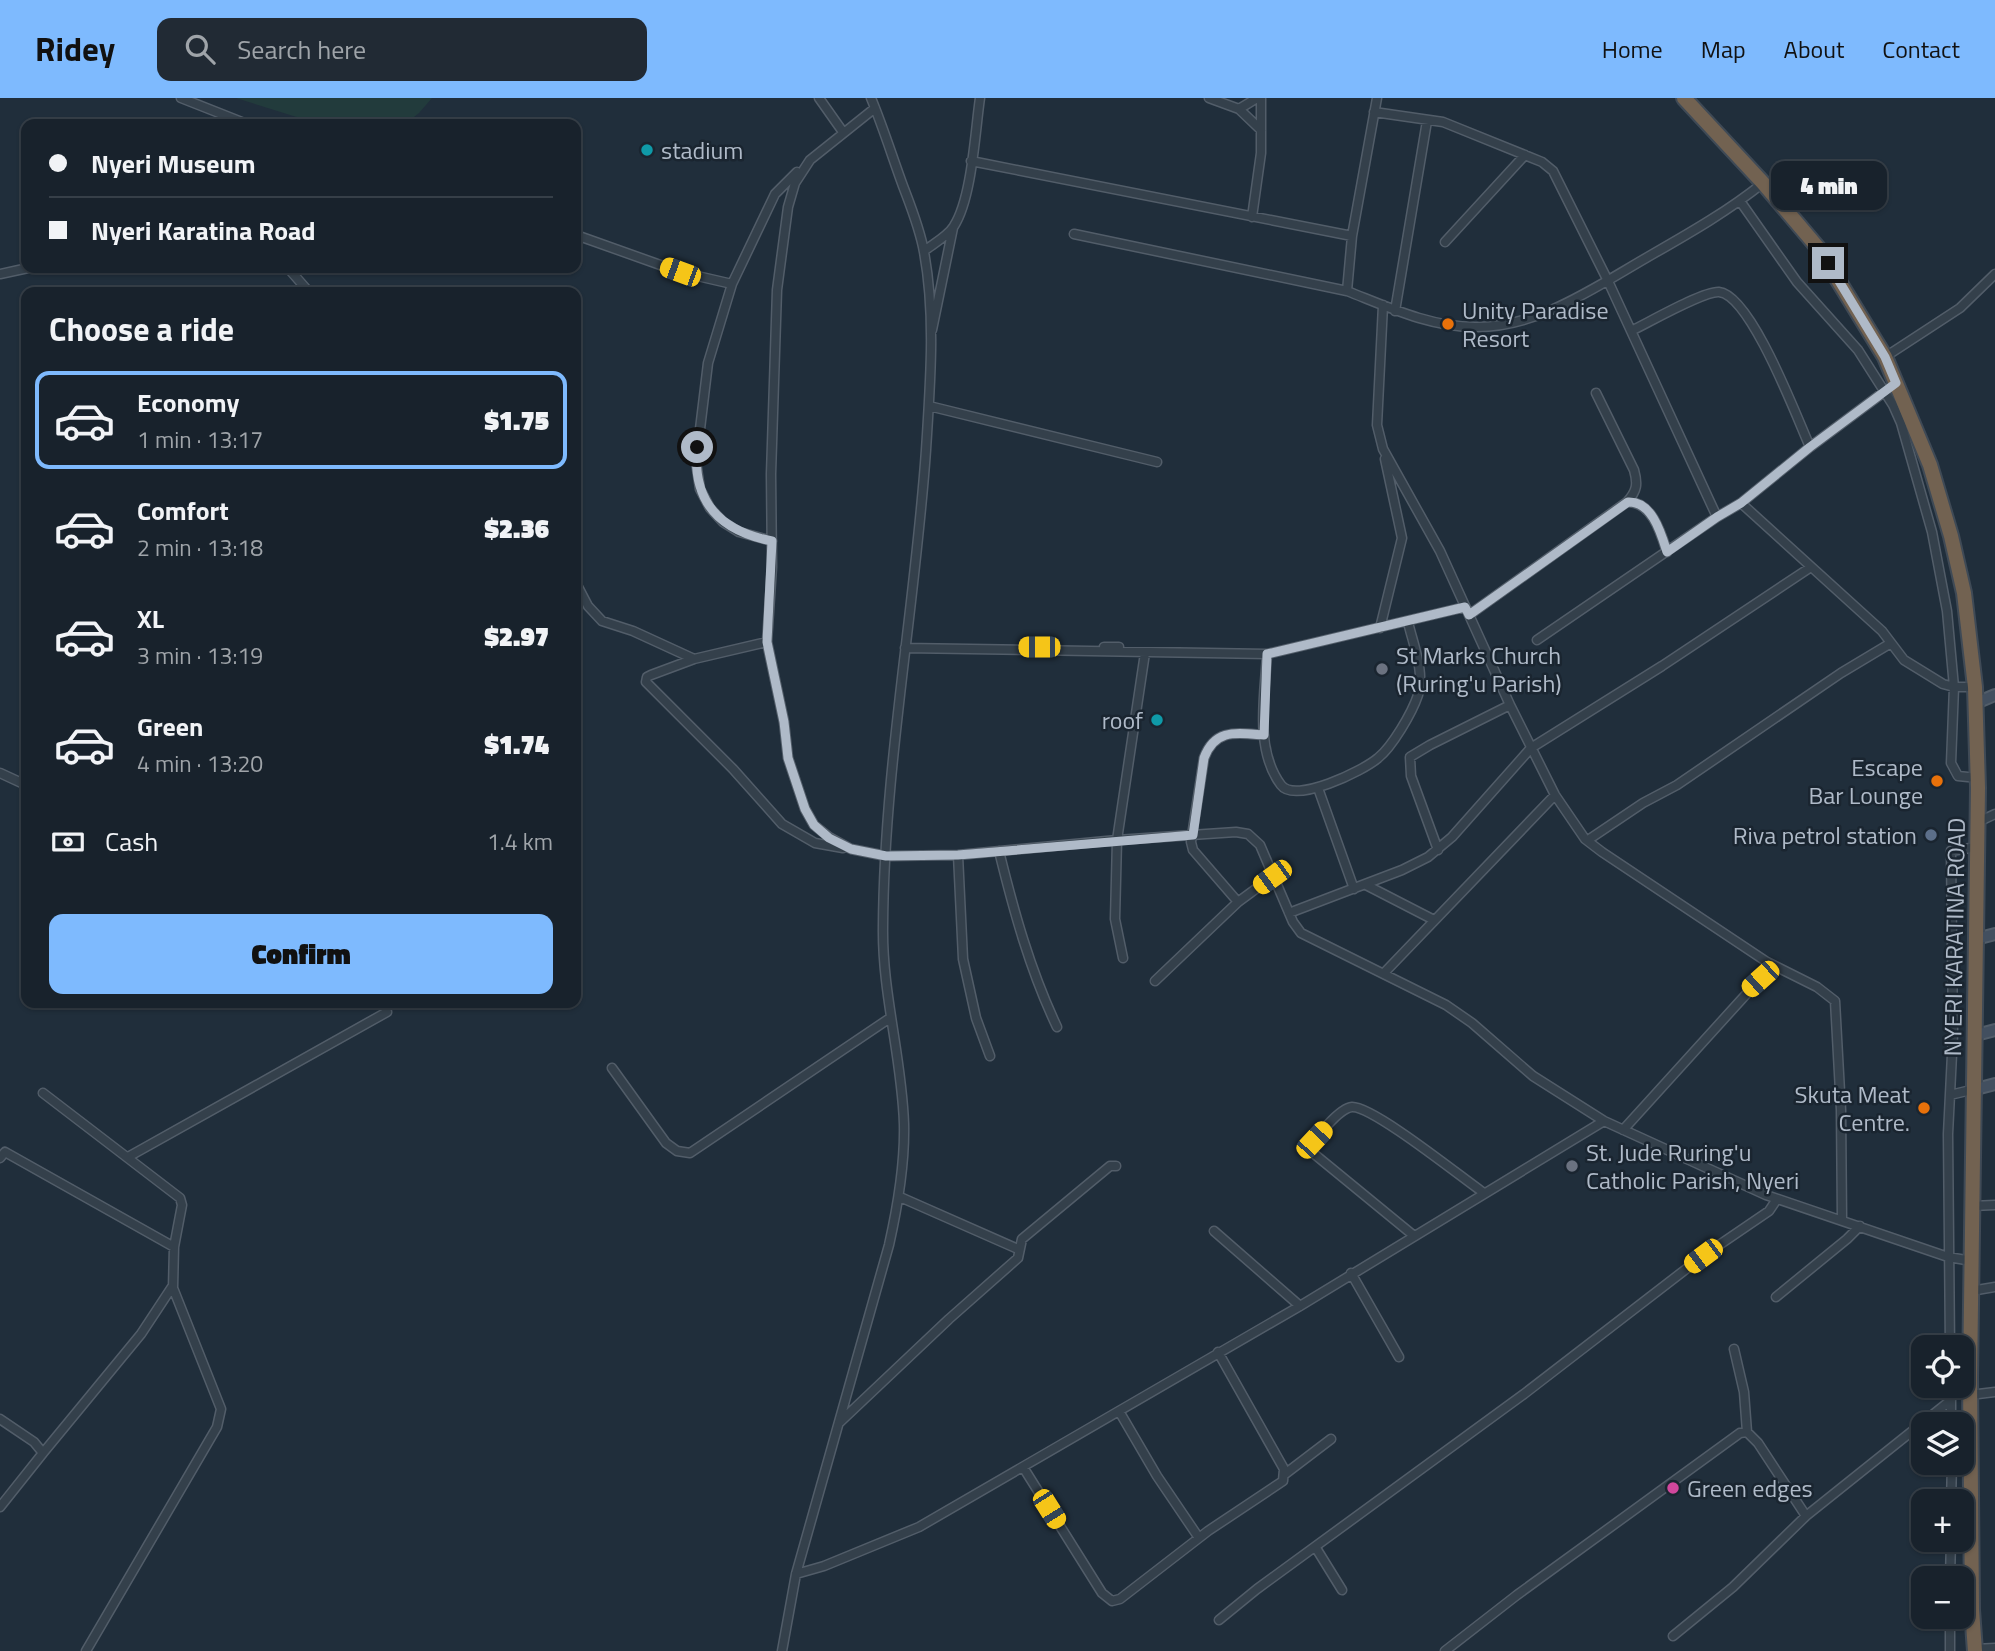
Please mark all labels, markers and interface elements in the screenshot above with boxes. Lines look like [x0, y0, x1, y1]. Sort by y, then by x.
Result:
search box [157, 18, 647, 81]
text: Ridey [35, 24, 115, 74]
icon: search [181, 30, 219, 68]
text: Search here [237, 30, 366, 69]
text: Home [1602, 31, 1663, 67]
text: Map [1701, 31, 1746, 67]
text: About [1784, 31, 1844, 67]
text: Contact [1882, 31, 1960, 67]
place label: stadium [661, 132, 743, 168]
marker: stadium [639, 142, 655, 158]
text: Nyeri Museum [91, 144, 256, 183]
callout: 4 min [1770, 162, 1886, 211]
text: 4 min [1800, 168, 1858, 203]
text: Nyeri Karatina Road [91, 211, 316, 250]
route end [1812, 247, 1844, 279]
car [657, 255, 704, 289]
place label: Unity Paradise Resort [1462, 292, 1609, 356]
text: Choose a ride [49, 305, 234, 353]
marker: Unity Paradise Resort [1440, 316, 1456, 332]
text: Economy [137, 383, 239, 422]
icon: car [53, 389, 116, 452]
text: $1.75 [484, 401, 549, 440]
text: 1 min · 13:17 [137, 422, 263, 457]
route start [681, 431, 713, 463]
text: Comfort [137, 491, 229, 530]
icon: car [53, 497, 116, 560]
text: $2.36 [484, 509, 549, 548]
text: 2 min · 13:18 [137, 530, 263, 565]
text: XL [137, 599, 164, 638]
icon: car [53, 605, 116, 668]
text: $2.97 [484, 617, 549, 656]
car [1019, 637, 1061, 658]
place label: St Marks Church (Ruring'u Parish) [1396, 637, 1562, 701]
text: 3 min · 13:19 [137, 638, 263, 673]
marker: St Marks Church (Ruring'u Parish) [1374, 661, 1390, 677]
place label: roof [1102, 702, 1143, 738]
text: Green [137, 707, 203, 746]
marker: roof [1149, 712, 1165, 728]
icon: car [53, 713, 116, 776]
text: $1.74 [484, 725, 549, 764]
text: 4 min · 13:20 [137, 746, 263, 781]
place label: Escape Bar Lounge [1808, 749, 1923, 813]
marker: Escape Bar Lounge [1929, 773, 1945, 789]
place label: Riva petrol station [1733, 817, 1917, 853]
street label: NYERI KARATINA ROAD [1934, 817, 1974, 1057]
text: Cash [105, 822, 158, 861]
icon: cash [49, 823, 87, 861]
text: 1.4 km [487, 824, 553, 859]
marker: Riva petrol station [1923, 827, 1939, 843]
car [1249, 856, 1296, 898]
button: Confirm [49, 914, 553, 994]
car [1738, 957, 1783, 1001]
place label: Skuta Meat Centre. [1794, 1076, 1911, 1140]
marker: Skuta Meat Centre. [1916, 1100, 1932, 1116]
car [1292, 1117, 1337, 1163]
place label: St. Jude Ruring'u Catholic Parish, Nyeri [1586, 1134, 1799, 1198]
marker: St. Jude Ruring'u Catholic Parish, Nyeri [1564, 1158, 1580, 1174]
car [1680, 1235, 1727, 1277]
map controls [1911, 1335, 1974, 1629]
button: locate [1911, 1335, 1974, 1398]
button: layers [1911, 1412, 1974, 1475]
place label: Green edges [1687, 1470, 1813, 1506]
marker: Green edges [1665, 1480, 1681, 1496]
car [1029, 1486, 1070, 1532]
button: + [1911, 1489, 1974, 1552]
button: − [1911, 1566, 1974, 1629]

